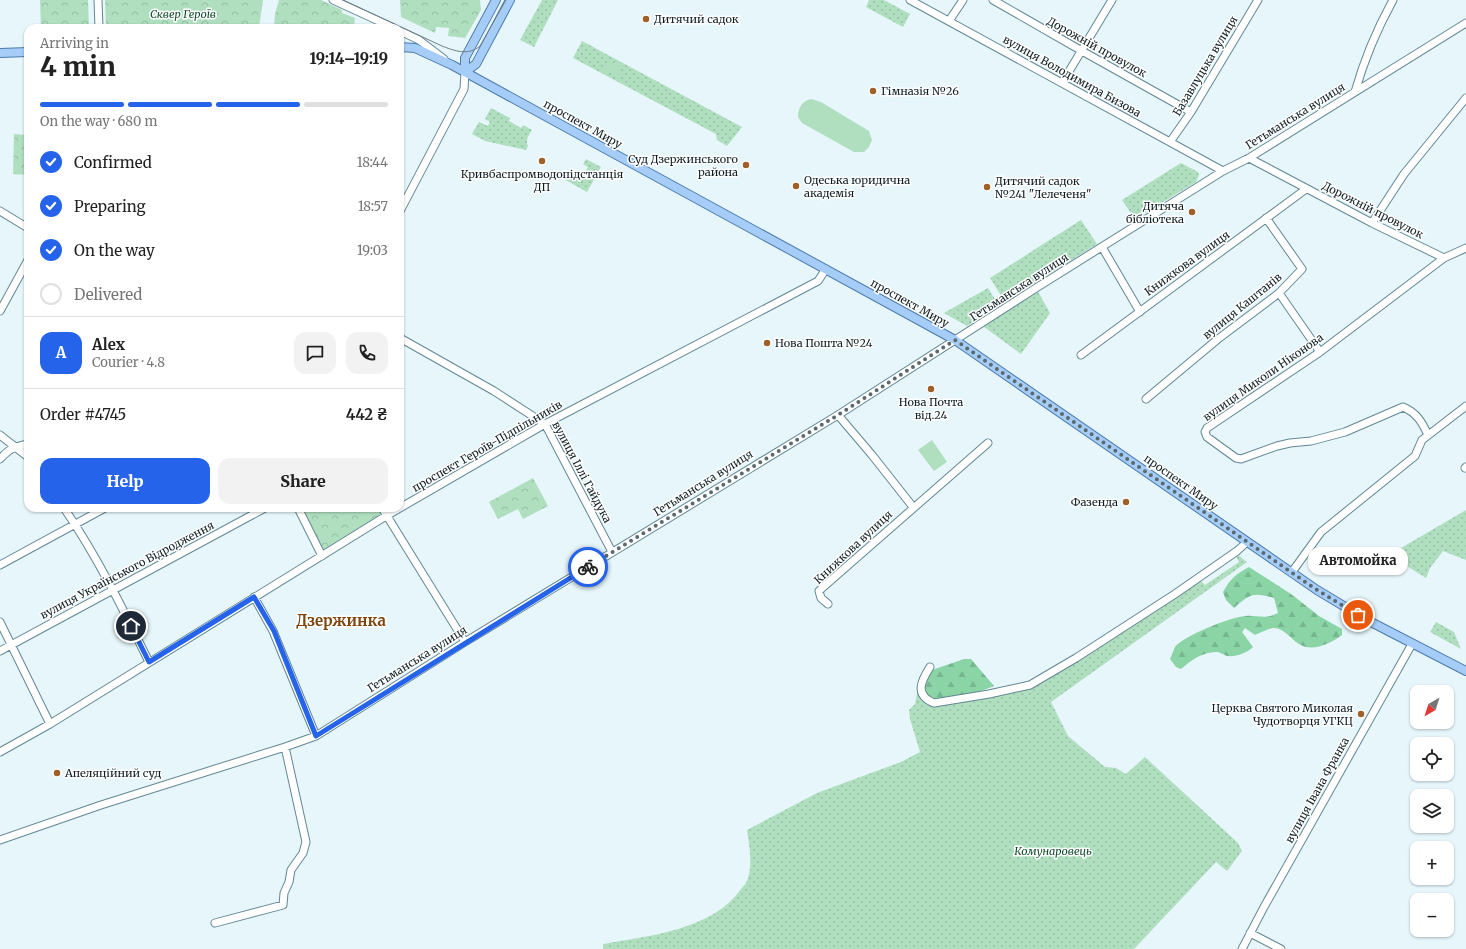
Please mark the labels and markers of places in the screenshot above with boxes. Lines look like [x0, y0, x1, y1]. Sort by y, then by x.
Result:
place label: Дитячий садок [654, 12, 739, 26]
marker: Дитячий садок [641, 14, 651, 24]
place label: Гімназія №26 [881, 84, 959, 98]
marker: Гімназія №26 [868, 86, 878, 96]
place label: Суд Дзержинського района [628, 152, 739, 179]
marker: Кривбаспромводопідстанція ДП [537, 156, 547, 166]
marker: Суд Дзержинського района [741, 160, 751, 170]
place label: Кривбаспромводопідстанція ДП [461, 167, 624, 194]
place label: Одеська юридична академія [804, 173, 910, 200]
place label: Дитячий садок №241 "Лелеченя" [995, 174, 1091, 201]
marker: Одеська юридична академія [791, 181, 801, 191]
marker: Дитячий садок №241 "Лелеченя" [982, 182, 992, 192]
place label: Дитяча бібліотека [1126, 199, 1184, 226]
marker: Дитяча бібліотека [1187, 207, 1197, 217]
place label: Нова Пошта №24 [775, 336, 873, 350]
marker: Нова Пошта №24 [762, 338, 772, 348]
marker: Нова Почта від.24 [926, 384, 936, 394]
place label: Нова Почта від.24 [899, 395, 963, 422]
place label: Фазенда [1071, 495, 1118, 509]
marker: Фазенда [1121, 497, 1131, 507]
callout: Автомойка [1308, 547, 1408, 575]
pin [1341, 598, 1375, 632]
pin [114, 609, 148, 643]
place label: Церква Святого Миколая Чудотворця УГКЦ [1212, 701, 1353, 728]
marker: Церква Святого Миколая Чудотворця УГКЦ [1356, 709, 1366, 719]
place label: Апеляційний суд [64, 766, 162, 780]
marker: Апеляційний суд [52, 768, 62, 778]

